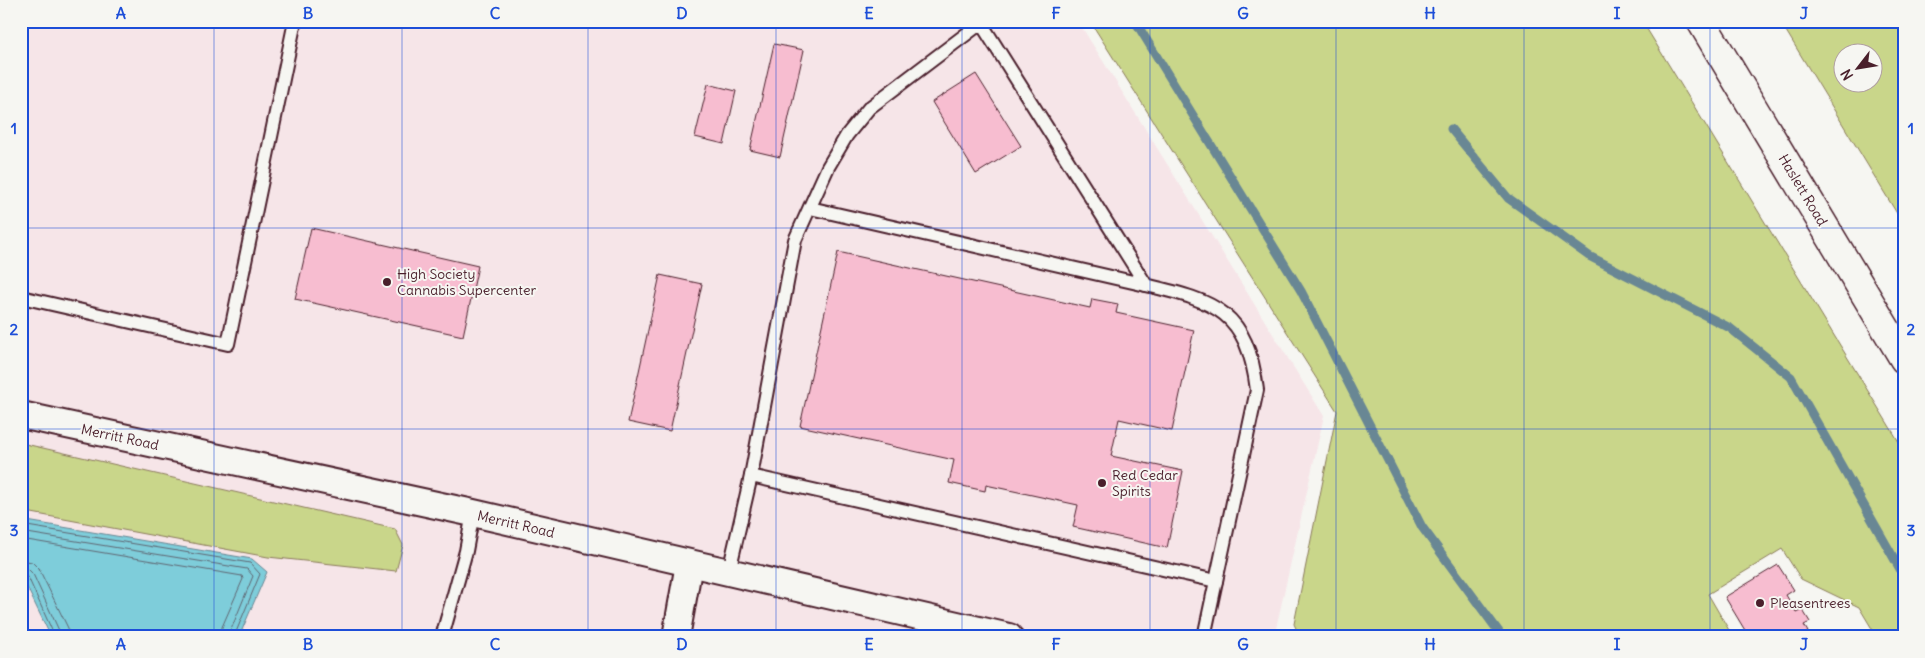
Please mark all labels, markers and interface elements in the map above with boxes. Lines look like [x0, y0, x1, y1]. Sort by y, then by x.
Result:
text: A [116, 3, 126, 23]
text: B [303, 3, 314, 23]
text: C [490, 3, 501, 23]
text: D [676, 3, 688, 23]
text: E [864, 3, 874, 23]
text: F [1051, 3, 1061, 23]
text: G [1237, 3, 1249, 23]
text: H [1424, 3, 1436, 23]
text: I [1614, 3, 1621, 23]
text: J [1800, 3, 1809, 23]
north arrow [1832, 42, 1882, 92]
text: N [1837, 66, 1857, 83]
text: 1 [11, 118, 17, 138]
text: 1 [1908, 118, 1914, 138]
street label: Haslett Road [1775, 151, 1831, 229]
place label: High Society Cannabis Supercenter [397, 265, 536, 299]
marker: High Society Cannabis Supercenter [381, 276, 393, 288]
text: 2 [10, 319, 19, 339]
text: 2 [1907, 319, 1916, 339]
street label: Merritt Road [80, 420, 160, 454]
place label: Red Cedar Spirits [1112, 466, 1178, 500]
marker: Red Cedar Spirits [1096, 477, 1108, 489]
street label: Merritt Road [476, 506, 556, 542]
text: 3 [9, 520, 19, 540]
text: 3 [1906, 520, 1916, 540]
place label: Pleasentrees [1770, 594, 1850, 612]
marker: Pleasentrees [1754, 597, 1766, 609]
text: A [116, 634, 126, 654]
text: B [303, 634, 314, 654]
text: C [490, 634, 501, 654]
text: D [676, 634, 688, 654]
text: E [864, 634, 874, 654]
text: F [1051, 634, 1061, 654]
text: G [1237, 634, 1249, 654]
text: H [1424, 634, 1436, 654]
text: I [1614, 634, 1621, 654]
text: J [1800, 634, 1809, 654]

